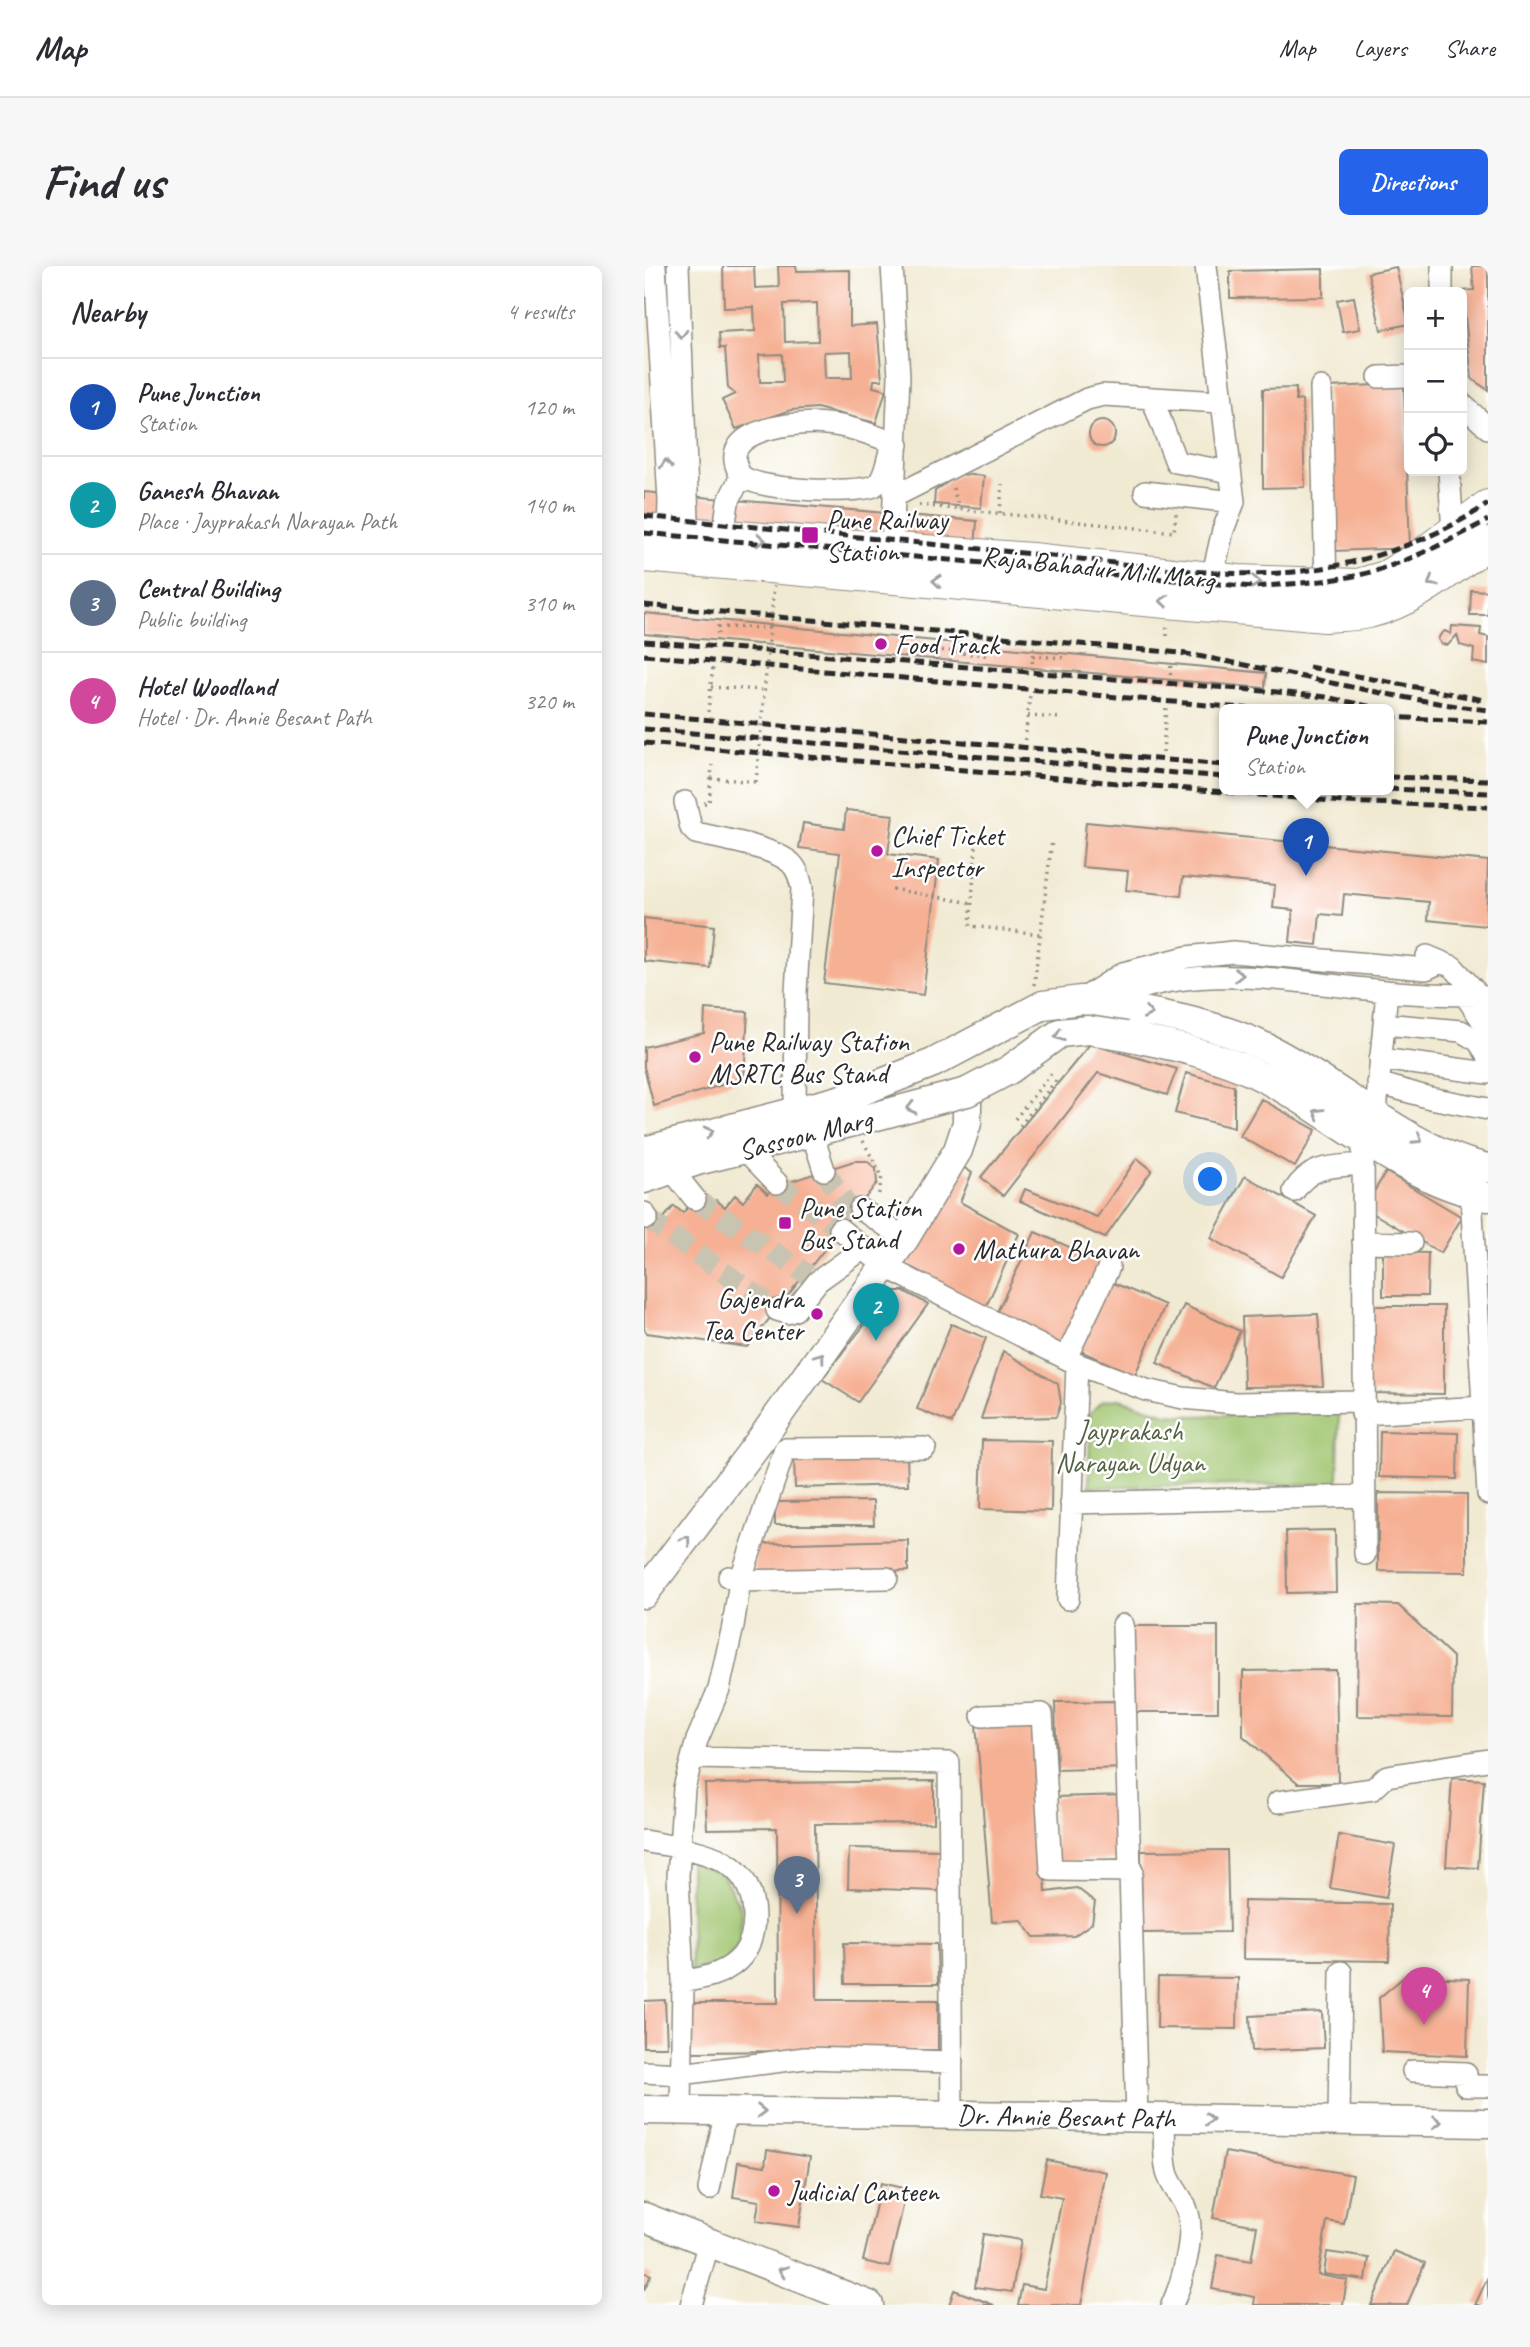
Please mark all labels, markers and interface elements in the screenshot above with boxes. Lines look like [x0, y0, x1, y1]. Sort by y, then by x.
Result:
text: Map [35, 27, 86, 69]
text: Map [1279, 33, 1316, 63]
text: Layers [1354, 33, 1407, 63]
text: Share [1445, 33, 1495, 63]
button: Directions [1339, 149, 1488, 215]
text: Find us [42, 151, 164, 213]
map controls [1404, 287, 1467, 476]
button: + [1404, 287, 1467, 350]
text: Nearby [70, 293, 146, 331]
text: 4 results [507, 297, 574, 326]
one-way arrow [674, 329, 689, 340]
button: − [1404, 350, 1467, 413]
text: Pune Junction [137, 376, 260, 409]
text: 1 [88, 393, 98, 422]
text: 120 m [525, 393, 574, 422]
text: Station [137, 409, 197, 438]
button: locate [1404, 413, 1467, 476]
one-way arrow [659, 458, 674, 469]
text: Ganesh Bhavan [137, 474, 278, 507]
text: 2 [88, 491, 98, 520]
text: 140 m [525, 491, 574, 520]
place label: Pune Railway Station [826, 502, 950, 569]
text: Place · Jayprakash Narayan Path [137, 507, 397, 536]
marker: Pune Railway Station [800, 525, 820, 545]
one-way arrow [756, 532, 767, 547]
street label: Raja Bahadur Mill Marg [980, 538, 1218, 597]
text: Central Building [137, 572, 279, 605]
one-way arrow [932, 574, 943, 589]
one-way arrow [1427, 574, 1440, 586]
one-way arrow [1251, 575, 1262, 590]
text: 3 [88, 589, 98, 618]
text: 310 m [525, 589, 574, 618]
one-way arrow [1158, 594, 1169, 609]
text: Public building [137, 605, 246, 634]
place label: Food Track [895, 627, 1001, 662]
marker: Food Track [873, 636, 889, 652]
text: Hotel Woodland [137, 670, 275, 703]
text: 4 [88, 687, 98, 716]
text: 320 m [525, 687, 574, 716]
text: Hotel · Dr. Annie Besant Path [137, 703, 372, 732]
popup [1219, 704, 1394, 795]
text: Pune Junction [1245, 719, 1368, 752]
text: Station [1245, 752, 1305, 781]
place label: Chief Ticket Inspector [891, 818, 1007, 885]
pin: 1 [1283, 818, 1329, 876]
marker: Chief Ticket Inspector [869, 843, 885, 859]
one-way arrow [1234, 967, 1244, 983]
one-way arrow [1142, 1004, 1154, 1019]
place label: Pune Railway Station MSRTC Bus Stand [709, 1024, 910, 1091]
one-way arrow [1054, 1028, 1066, 1042]
marker: Pune Railway Station MSRTC Bus Stand [687, 1049, 703, 1065]
one-way arrow [905, 1100, 917, 1114]
street label: Sassoon Marg [735, 1101, 877, 1168]
one-way arrow [1313, 1108, 1326, 1121]
one-way arrow [703, 1126, 715, 1140]
one-way arrow [1411, 1131, 1424, 1144]
your location [1193, 1162, 1227, 1196]
place label: Pune Station Bus Stand [799, 1190, 923, 1257]
marker: Pune Station Bus Stand [777, 1215, 793, 1231]
place label: Mathura Bhavan [973, 1232, 1140, 1267]
marker: Mathura Bhavan [951, 1241, 967, 1257]
place label: Gajendra Tea Center [702, 1281, 806, 1348]
pin: 2 [853, 1283, 899, 1341]
marker: Gajendra Tea Center [809, 1306, 825, 1322]
one-way arrow [812, 1352, 825, 1365]
park label: Jayprakash Narayan Udyan [1055, 1413, 1206, 1480]
one-way arrow [678, 1536, 690, 1548]
pin: 3 [774, 1856, 820, 1914]
pin: 4 [1401, 1967, 1447, 2025]
street label: Dr. Annie Besant Path [957, 2097, 1177, 2136]
one-way arrow [756, 2104, 767, 2119]
one-way arrow [1204, 2111, 1215, 2127]
one-way arrow [1431, 2115, 1442, 2130]
place label: Judicial Canteen [786, 2174, 940, 2209]
marker: Judicial Canteen [766, 2183, 782, 2199]
one-way arrow [777, 2266, 789, 2280]

